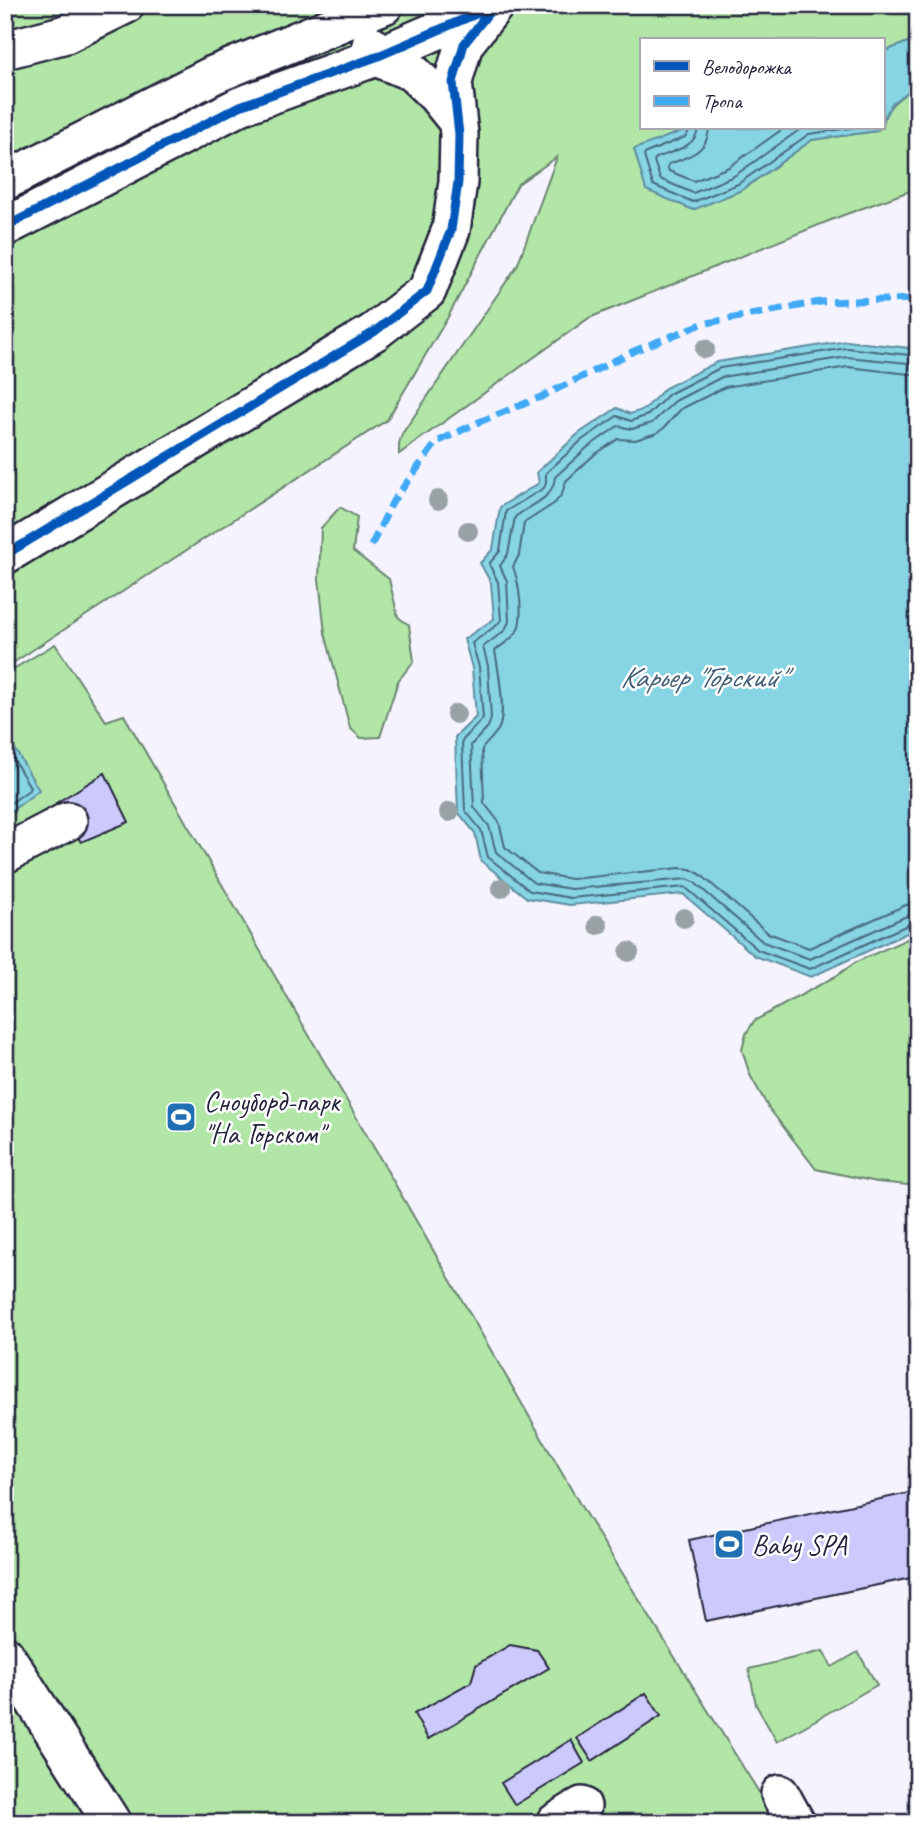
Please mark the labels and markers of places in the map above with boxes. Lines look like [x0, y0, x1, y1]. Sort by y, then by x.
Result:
place label: Сноуборд-парк "На Горском" [204, 1084, 341, 1151]
sports icon: Сноуборд-парк "На Горском" [164, 1100, 198, 1134]
sports icon: Baby SPA [712, 1527, 746, 1561]
place label: Baby SPA [752, 1527, 848, 1562]

